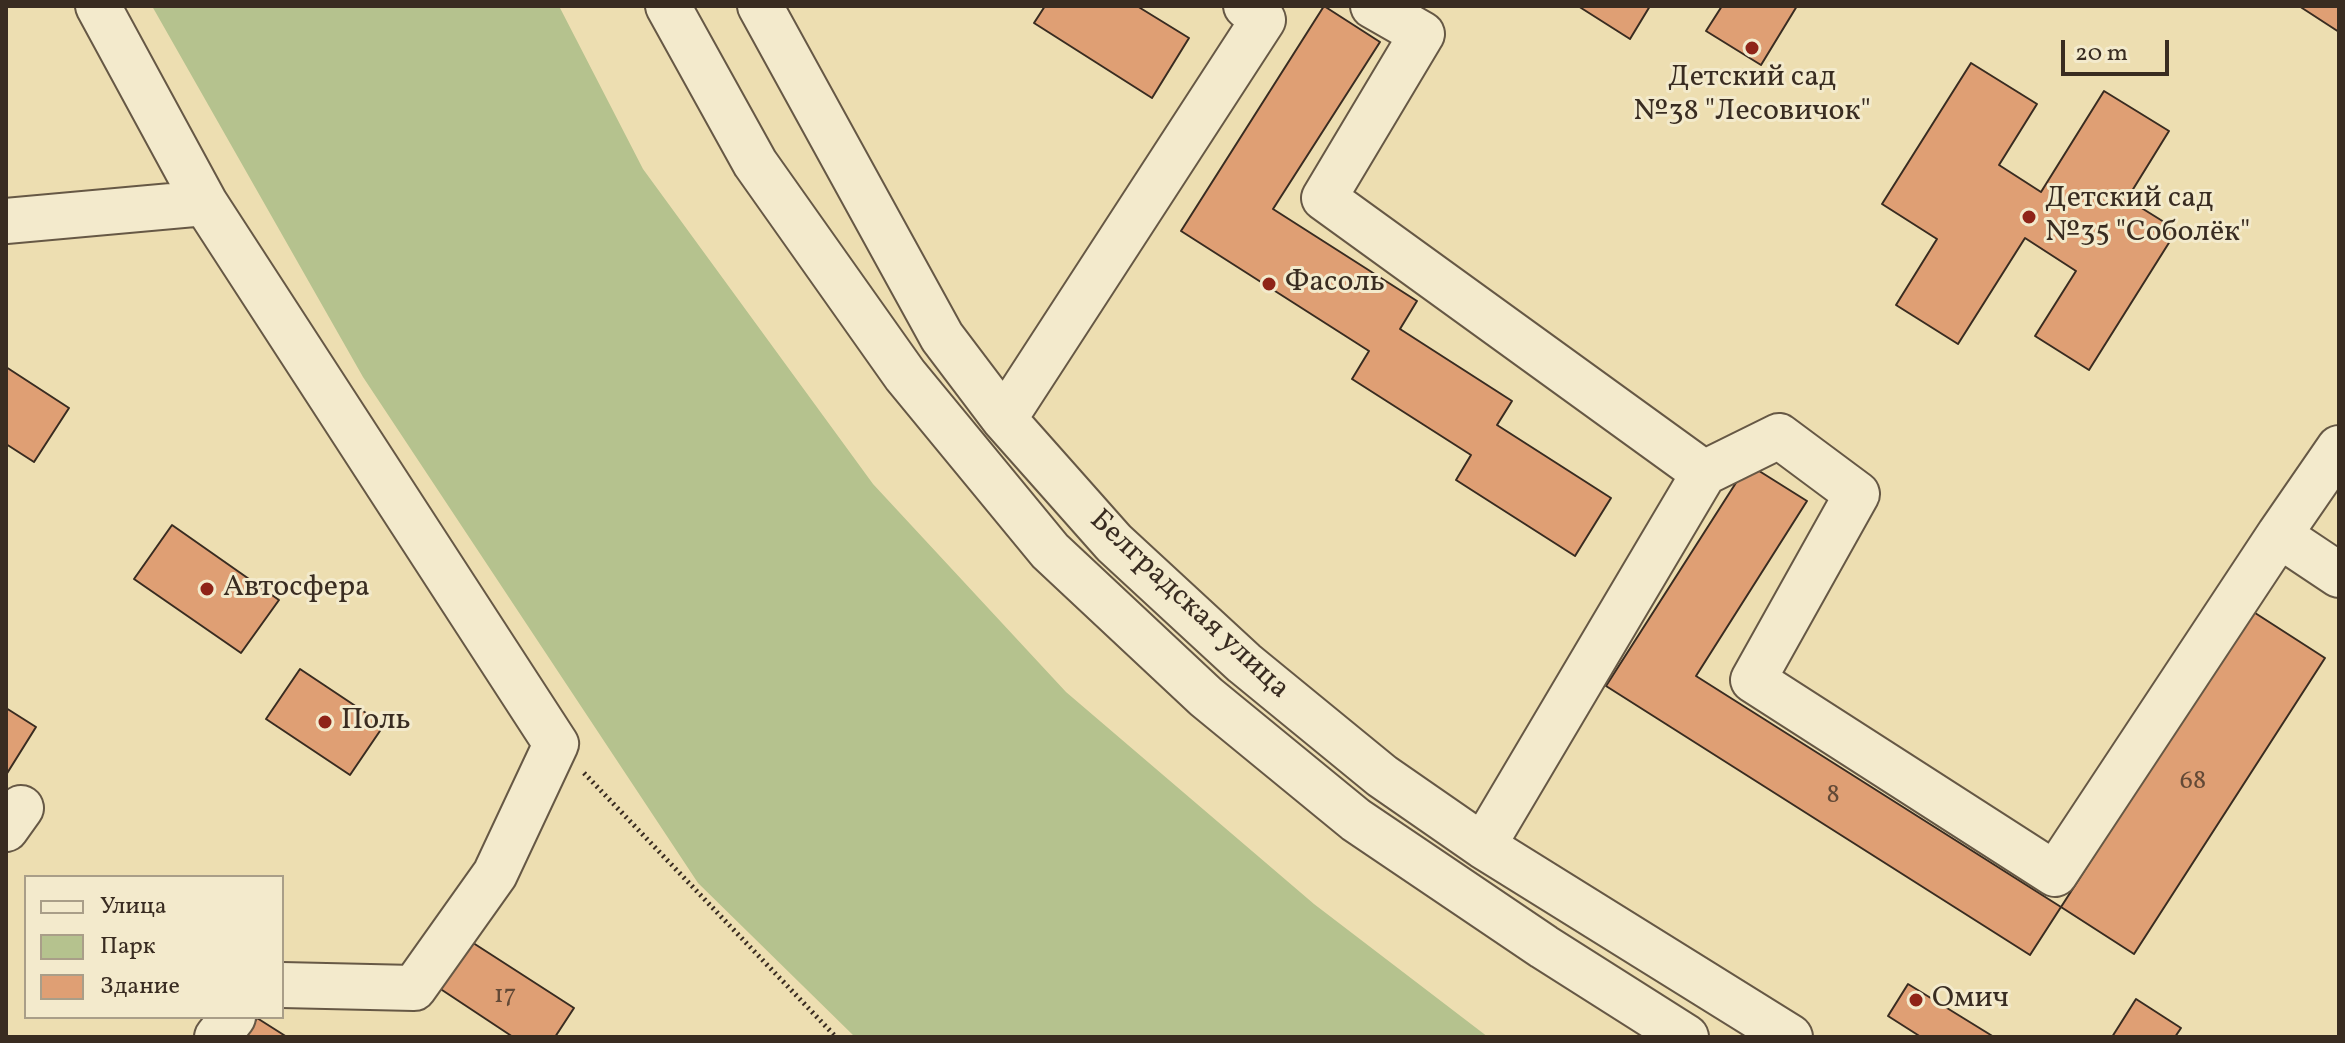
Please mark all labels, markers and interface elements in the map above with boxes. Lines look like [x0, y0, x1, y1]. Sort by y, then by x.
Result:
scale bar [2065, 24, 2173, 74]
text: 20 m [2075, 37, 2128, 71]
marker: Детский сад №38 "Лесовичок" [1743, 39, 1761, 57]
place label: Детский сад №38 "Лесовичок" [1633, 61, 1871, 132]
place label: Детский сад №35 "Соболёк" [2045, 182, 2250, 252]
marker: Детский сад №35 "Соболёк" [2020, 208, 2038, 226]
place label: Фасоль [1285, 266, 1385, 302]
marker: Фасоль [1260, 275, 1278, 293]
street label: Белградская улица [1080, 504, 1296, 708]
place label: Автосфера [223, 571, 370, 607]
marker: Автосфера [198, 580, 216, 598]
place label: Поль [341, 704, 411, 740]
marker: Поль [316, 713, 334, 731]
house number: 68 [2180, 767, 2206, 799]
house number: 8 [1826, 781, 1840, 813]
legend [24, 875, 284, 1019]
text: Улица [100, 890, 167, 924]
text: Парк [100, 930, 156, 964]
text: Здание [100, 970, 180, 1004]
house number: 17 [494, 981, 516, 1013]
place label: Омич [1932, 982, 2009, 1018]
marker: Омич [1907, 991, 1925, 1009]

